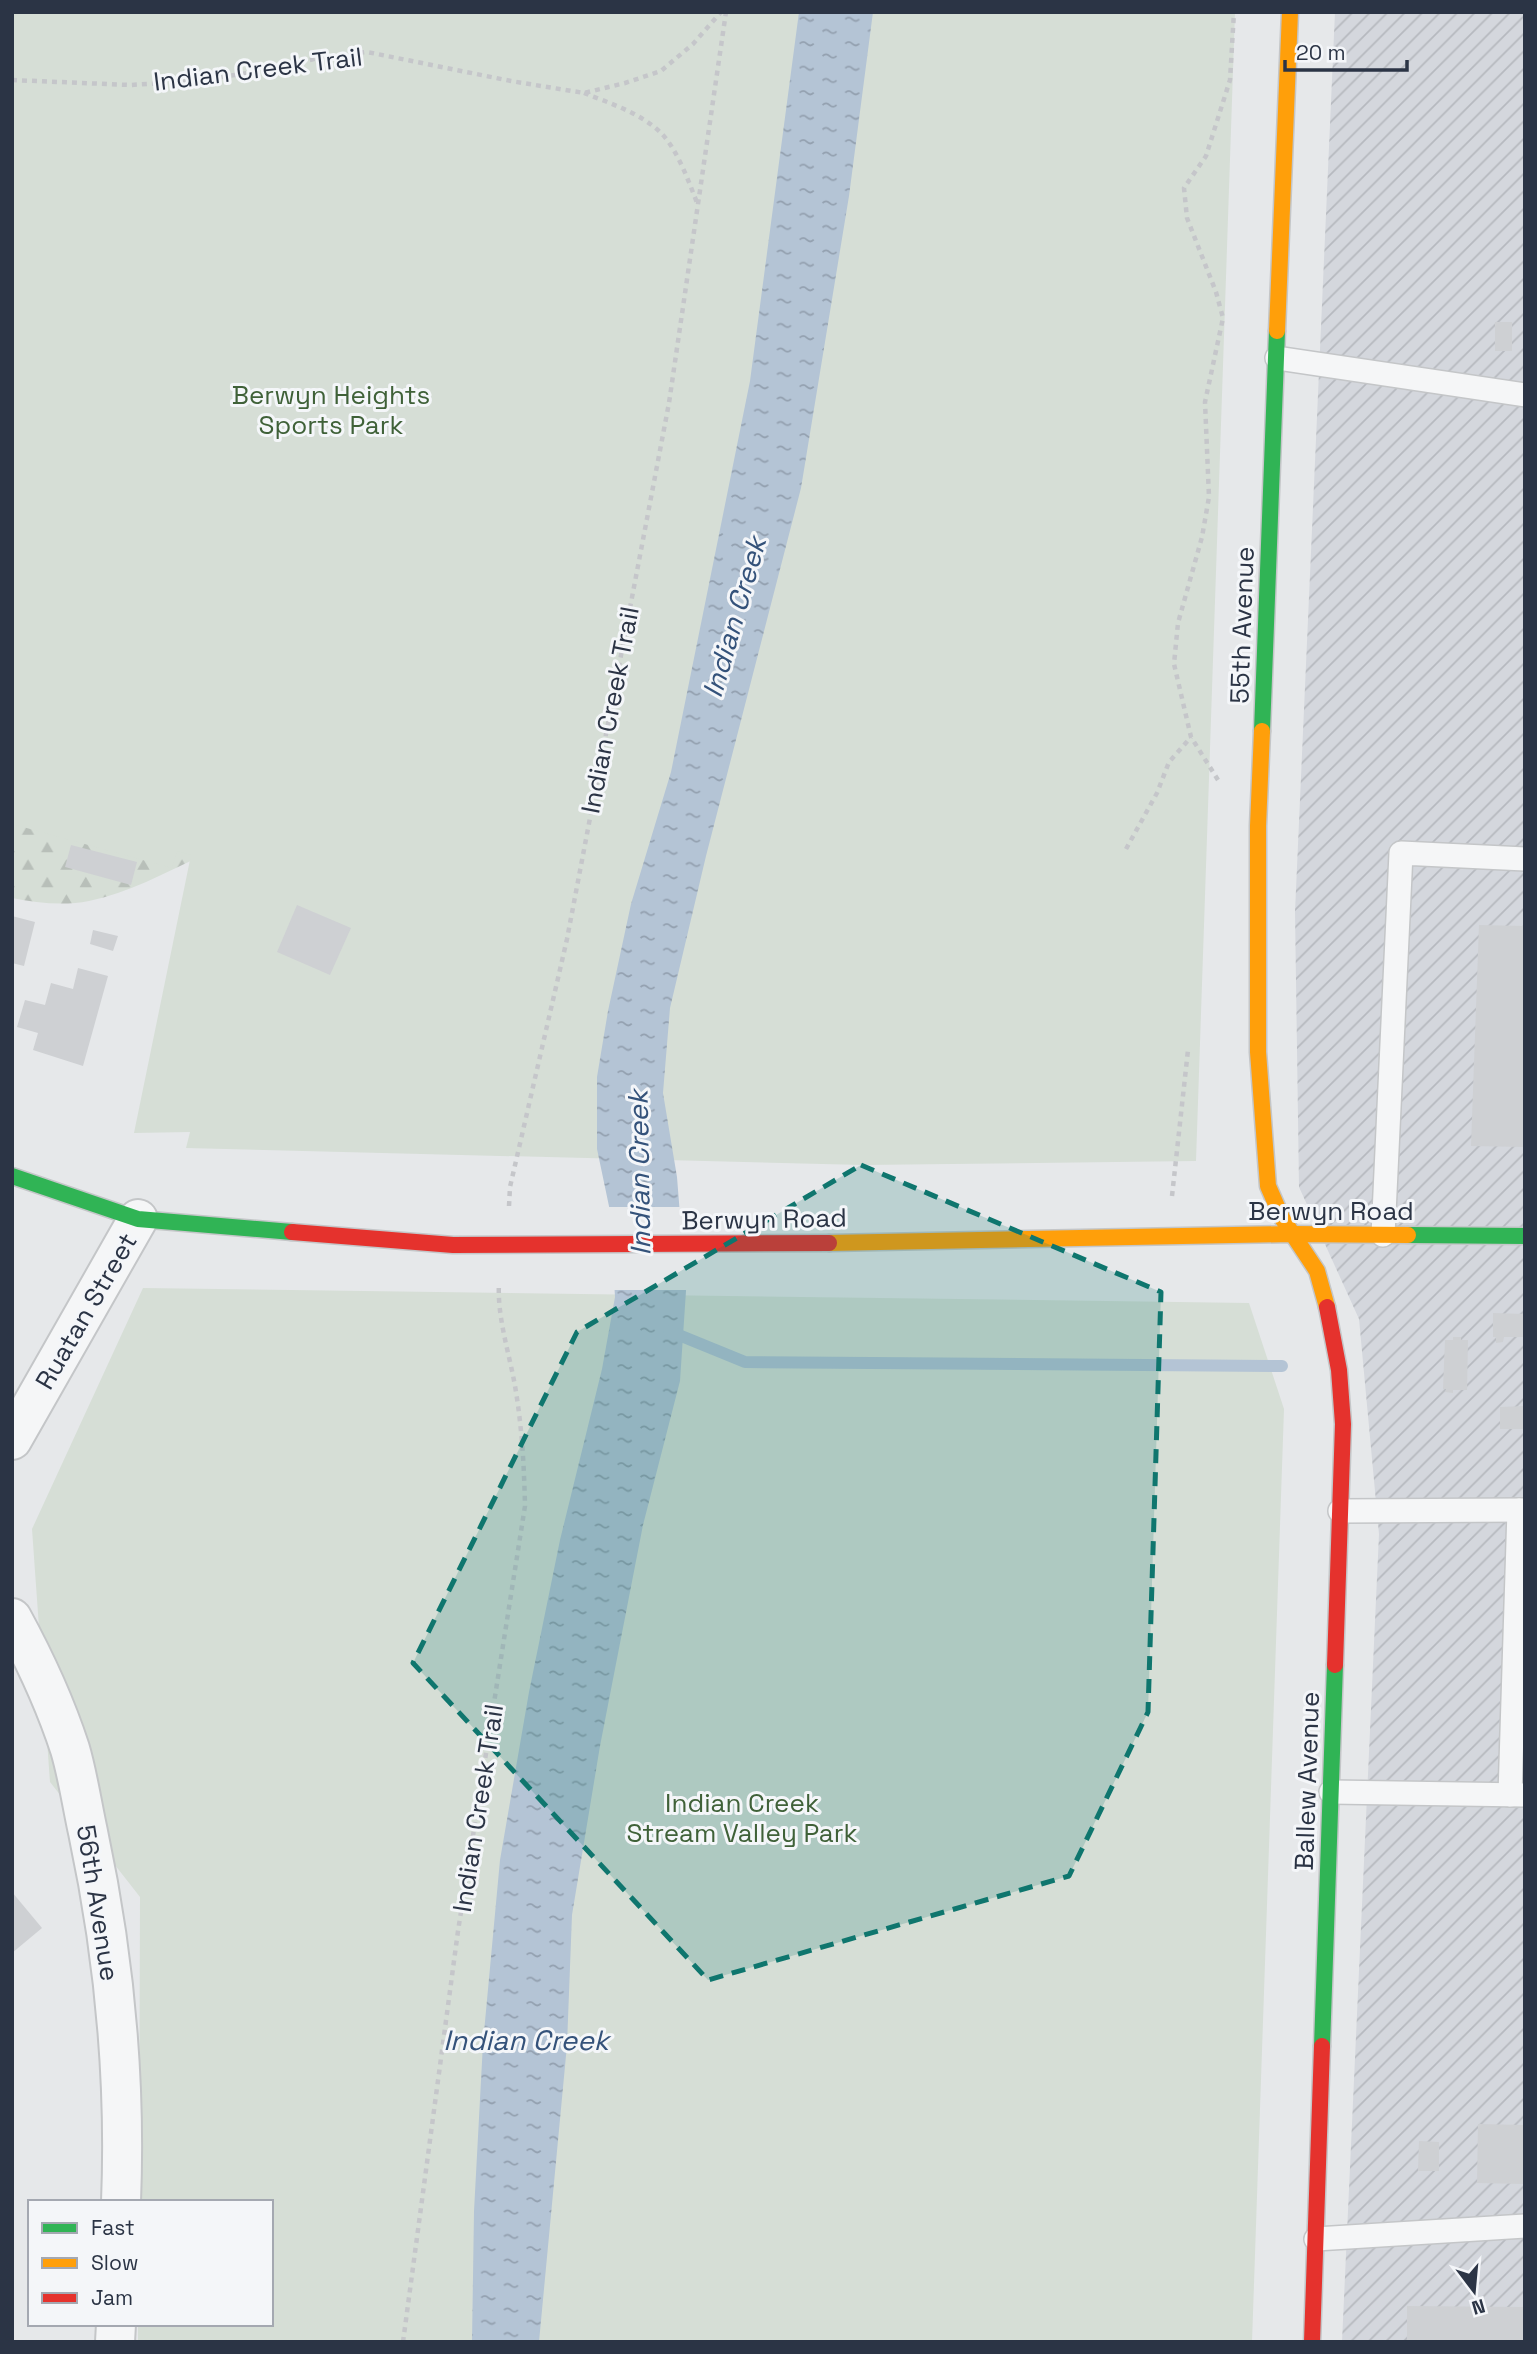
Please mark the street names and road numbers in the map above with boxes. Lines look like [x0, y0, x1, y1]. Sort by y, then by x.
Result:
street label: Indian Creek Trail [152, 39, 364, 99]
street label: 55th Avenue [1222, 546, 1262, 704]
street label: Indian Creek Trail [573, 604, 647, 816]
street label: Berwyn Road [1248, 1194, 1414, 1228]
street label: Berwyn Road [681, 1201, 847, 1237]
street label: Ruatan Street [27, 1227, 145, 1395]
street label: Ballew Avenue [1287, 1691, 1327, 1871]
street label: Indian Creek Trail [445, 1702, 511, 1914]
street label: 56th Avenue [69, 1823, 127, 1983]

